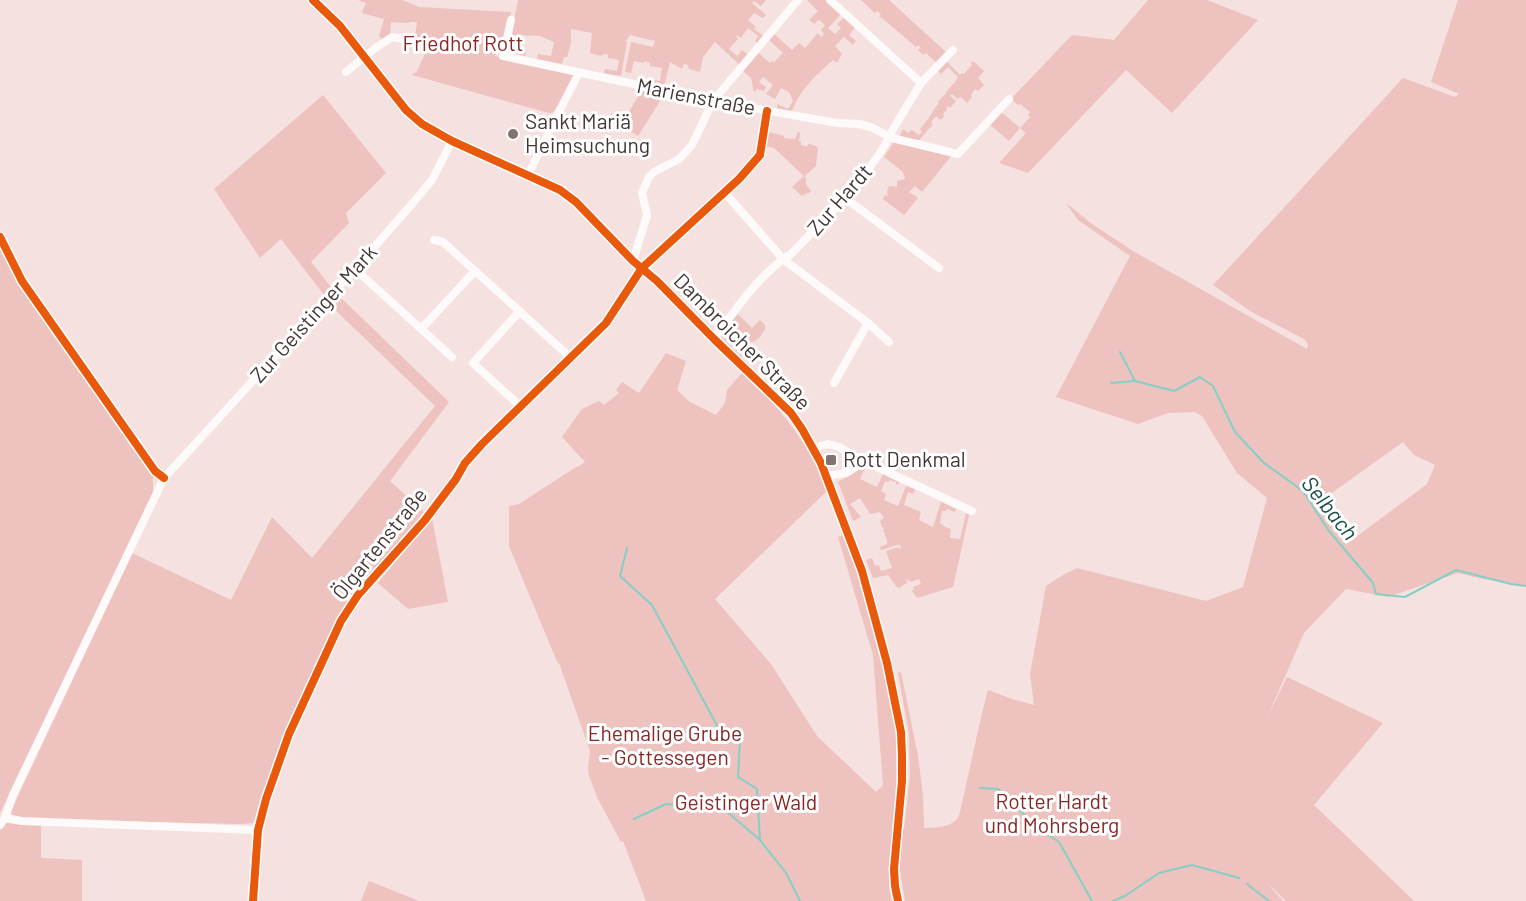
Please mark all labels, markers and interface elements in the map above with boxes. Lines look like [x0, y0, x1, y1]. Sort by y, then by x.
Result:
park label: Friedhof Rott [403, 30, 523, 55]
street label: Marienstraße [635, 72, 758, 119]
place label: Sankt Mariä Heimsuchung [525, 108, 650, 157]
marker: Sankt Mariä Heimsuchung [506, 127, 520, 141]
street label: Zur Hardt [801, 158, 876, 240]
street label: Zur Geistinger Mark [245, 239, 381, 387]
street label: Dambroicher Straße [670, 267, 817, 414]
place label: Rott Denkmal [843, 446, 966, 471]
marker: Rott Denkmal [824, 453, 838, 467]
water label: Selbach [1297, 470, 1364, 545]
street label: Ölgartenstraße [326, 482, 432, 604]
park label: Ehemalige Grube - Gottessegen [588, 720, 742, 769]
park label: Rotter Hardt und Mohrsberg [985, 788, 1119, 837]
park label: Geistinger Wald [675, 789, 817, 814]

